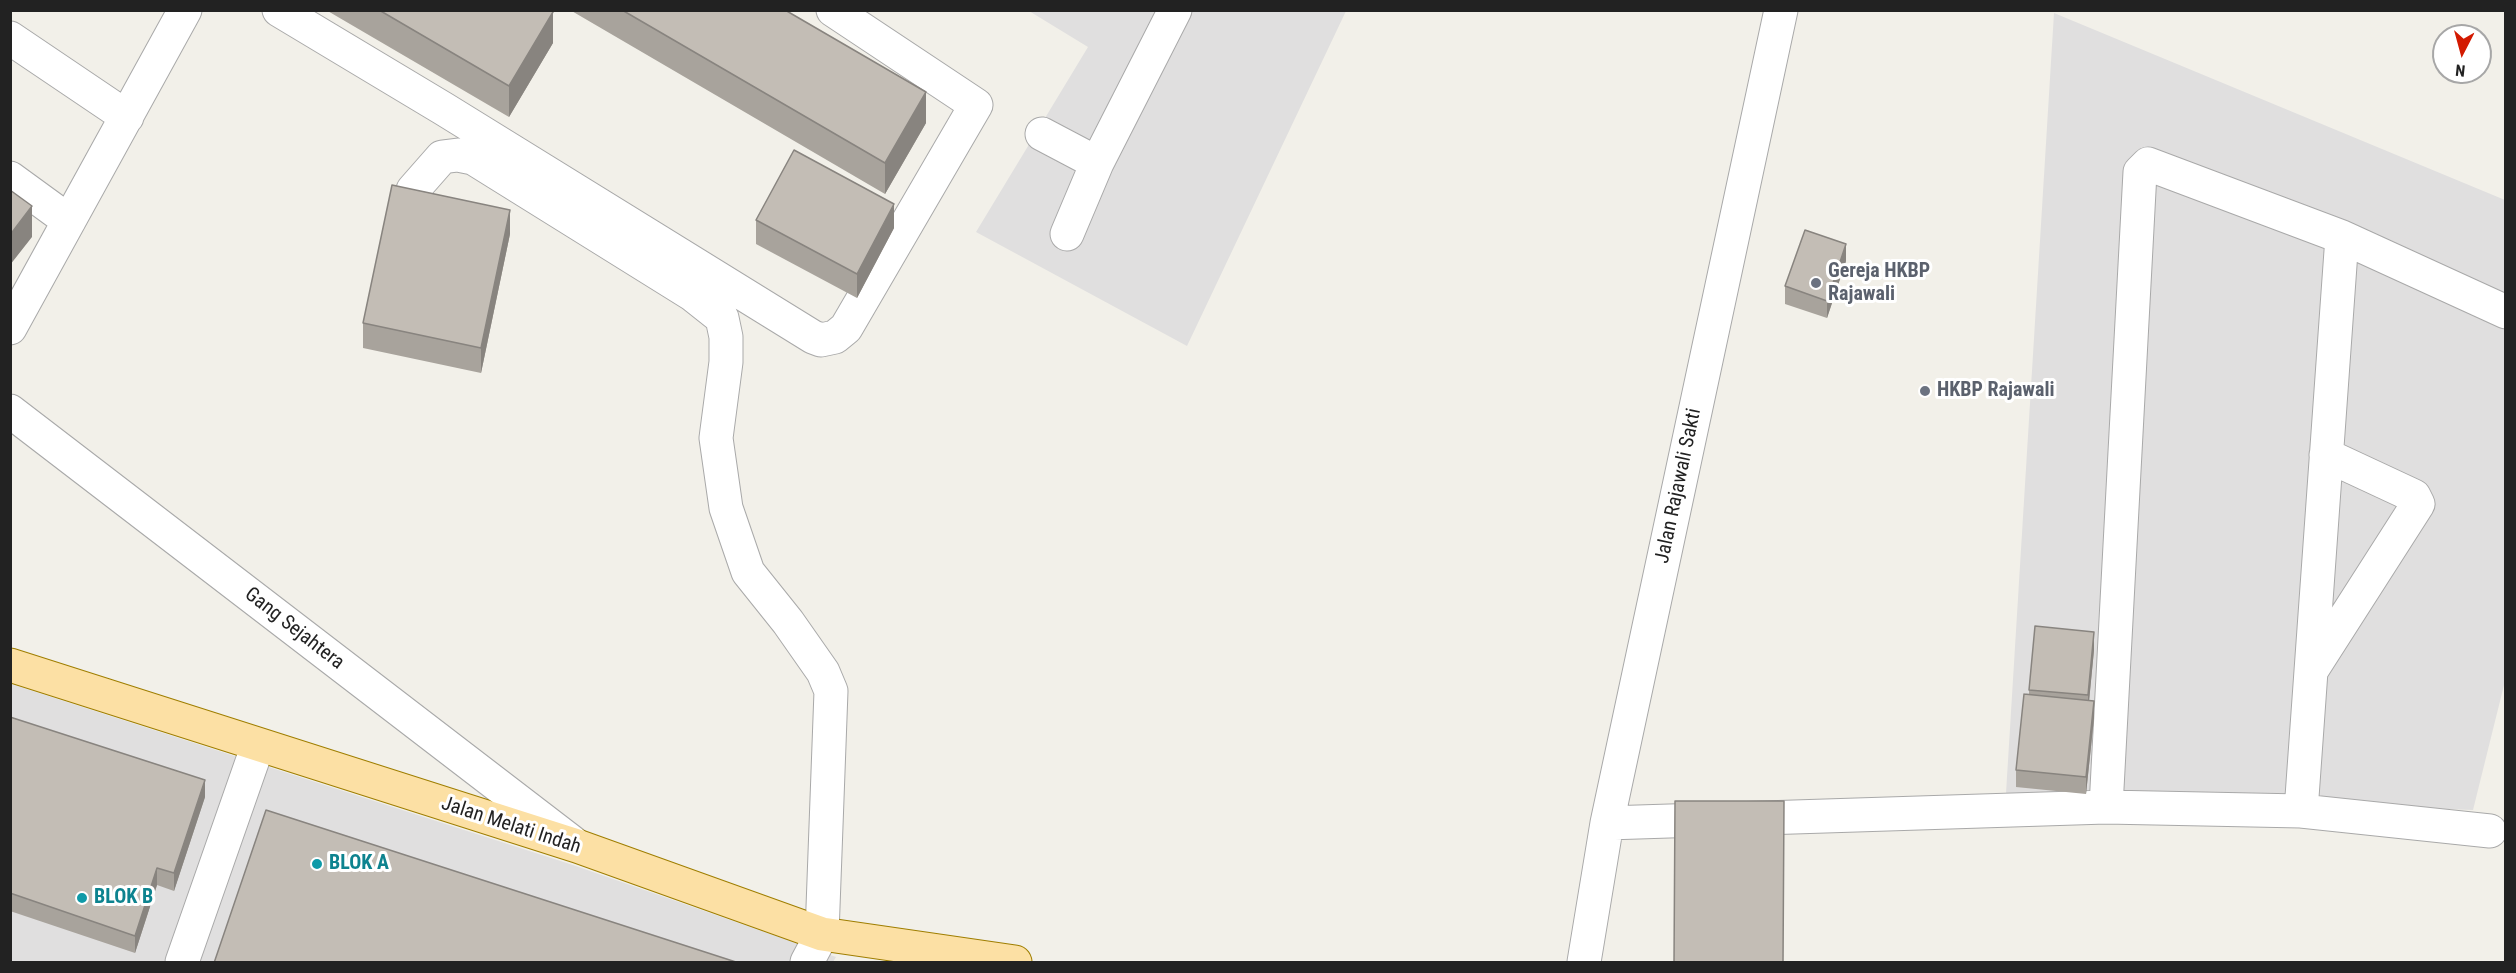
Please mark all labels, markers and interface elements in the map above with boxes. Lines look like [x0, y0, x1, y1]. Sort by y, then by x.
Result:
north arrow [2432, 24, 2492, 84]
text: N [2454, 60, 2466, 80]
place label: Gereja HKBP Rajawali [1828, 260, 1930, 307]
marker: Gereja HKBP Rajawali [1809, 276, 1823, 290]
place label: HKBP Rajawali [1937, 379, 2055, 403]
marker: HKBP Rajawali [1918, 384, 1932, 398]
street label: Jalan Rajawali Sakti [1651, 406, 1707, 566]
street label: Gang Sejahtera [239, 583, 349, 675]
street label: Jalan Melati Indah [438, 792, 584, 860]
place label: BLOK A [329, 852, 389, 876]
marker: BLOK A [310, 857, 324, 871]
place label: BLOK B [94, 886, 153, 910]
marker: BLOK B [75, 891, 89, 905]

